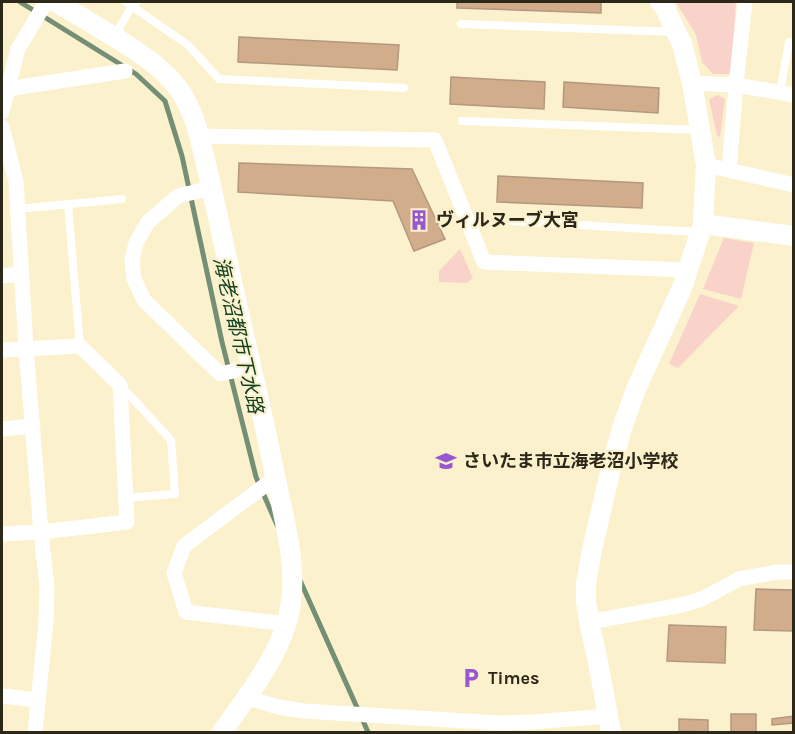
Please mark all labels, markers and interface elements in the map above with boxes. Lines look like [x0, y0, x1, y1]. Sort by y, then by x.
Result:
building icon: ヴィルヌーブ大宮 [407, 208, 431, 232]
place label: ヴィルヌーブ大宮 [436, 209, 579, 231]
water label: 海老沼都市下水路 [209, 254, 268, 417]
school or university icon: さいたま市立海老沼小学校 [434, 449, 458, 473]
place label: さいたま市立海老沼小学校 [463, 450, 678, 472]
parking icon: Times [459, 666, 483, 690]
place label: Times [488, 667, 540, 689]

